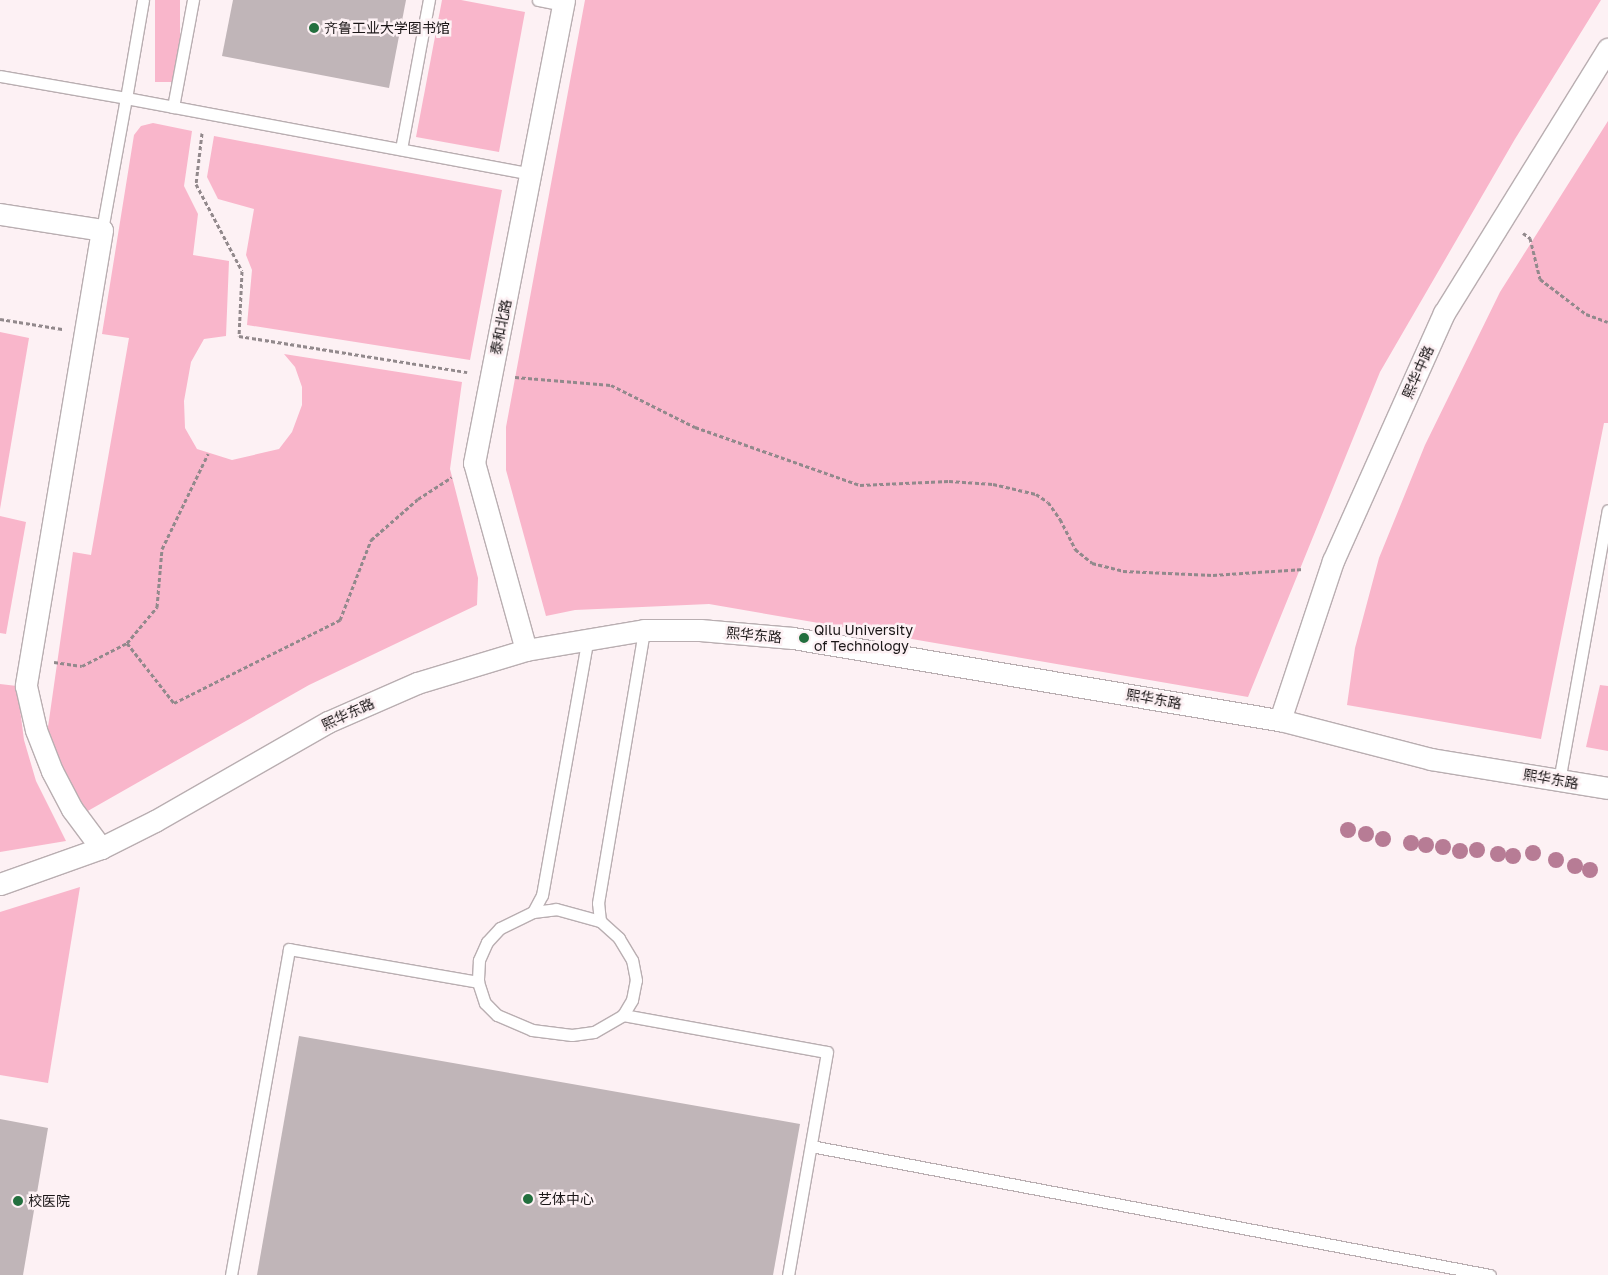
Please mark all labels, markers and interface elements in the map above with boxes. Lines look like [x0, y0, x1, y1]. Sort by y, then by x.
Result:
place label: 齐鲁工业大学图书馆 [324, 20, 450, 36]
marker: 齐鲁工业大学图书馆 [308, 22, 320, 34]
street label: 泰和北路 [487, 298, 515, 356]
street label: 熙华中路 [1399, 343, 1437, 401]
place label: Qilu University of Technology [814, 622, 913, 654]
street label: 熙华东路 [725, 624, 783, 646]
marker: Qilu University of Technology [798, 632, 810, 644]
street label: 熙华东路 [1125, 686, 1183, 712]
street label: 熙华东路 [319, 695, 377, 733]
street label: 熙华东路 [1522, 766, 1580, 792]
place label: 艺体中心 [538, 1191, 594, 1207]
place label: 校医院 [28, 1193, 70, 1209]
marker: 艺体中心 [522, 1193, 534, 1205]
marker: 校医院 [12, 1195, 24, 1207]

